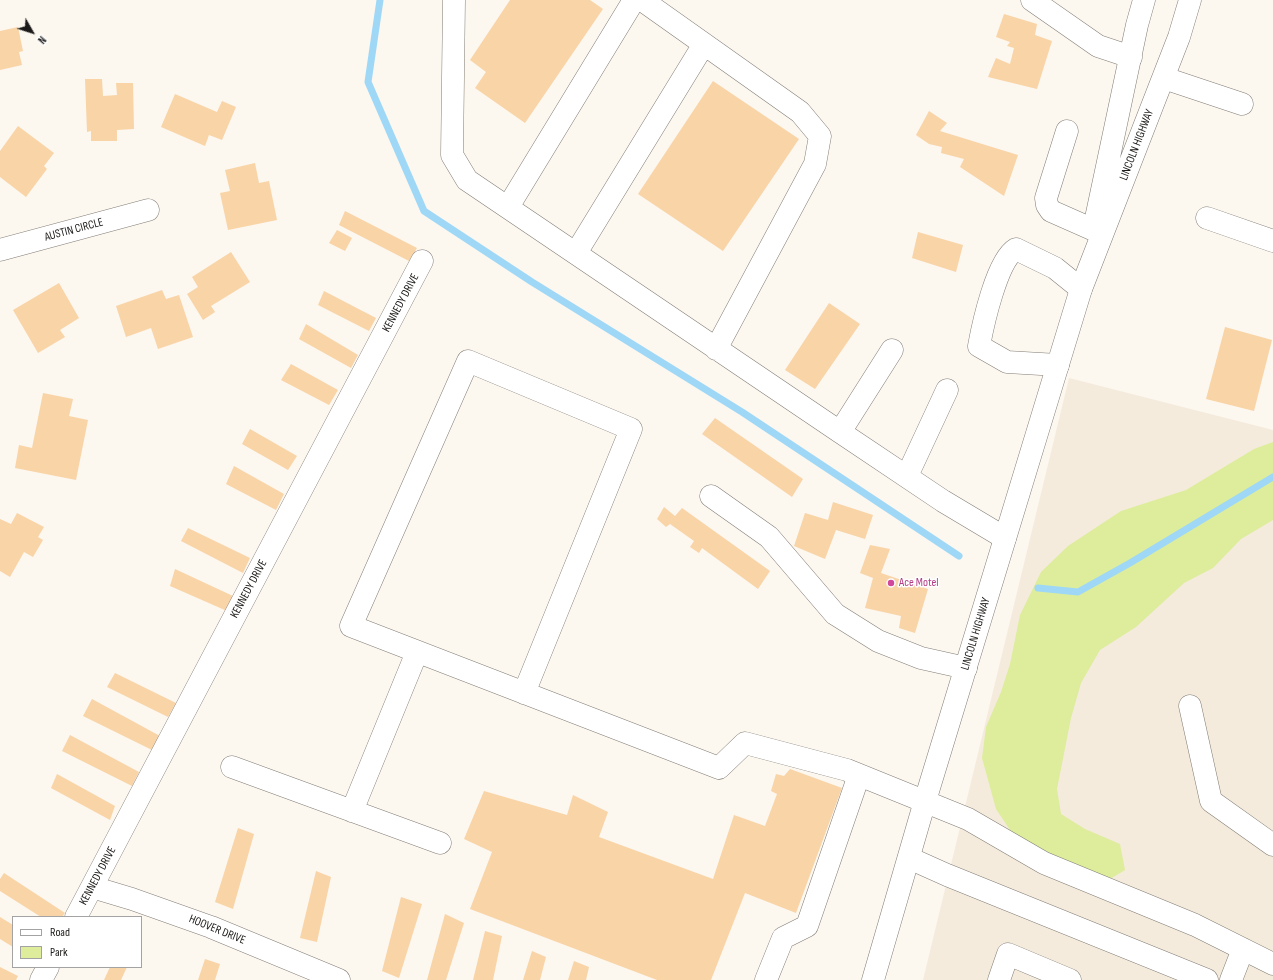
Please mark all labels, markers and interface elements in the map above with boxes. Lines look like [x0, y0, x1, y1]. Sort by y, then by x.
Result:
north arrow [12, 12, 52, 52]
text: N [35, 33, 49, 46]
street label: LINCOLN HIGHWAY [1117, 107, 1157, 183]
street label: AUSTIN CIRCLE [43, 215, 105, 245]
street label: KENNEDY DRIVE [380, 271, 422, 335]
street label: KENNEDY DRIVE [228, 557, 270, 621]
place label: Ace Motel [899, 576, 939, 590]
marker: Ace Motel [886, 578, 896, 588]
street label: LINCOLN HIGHWAY [958, 596, 994, 672]
street label: KENNEDY DRIVE [77, 844, 119, 908]
street label: HOOVER DRIVE [187, 912, 247, 948]
legend [12, 916, 142, 968]
text: Road [50, 925, 70, 940]
text: Park [50, 945, 68, 960]

